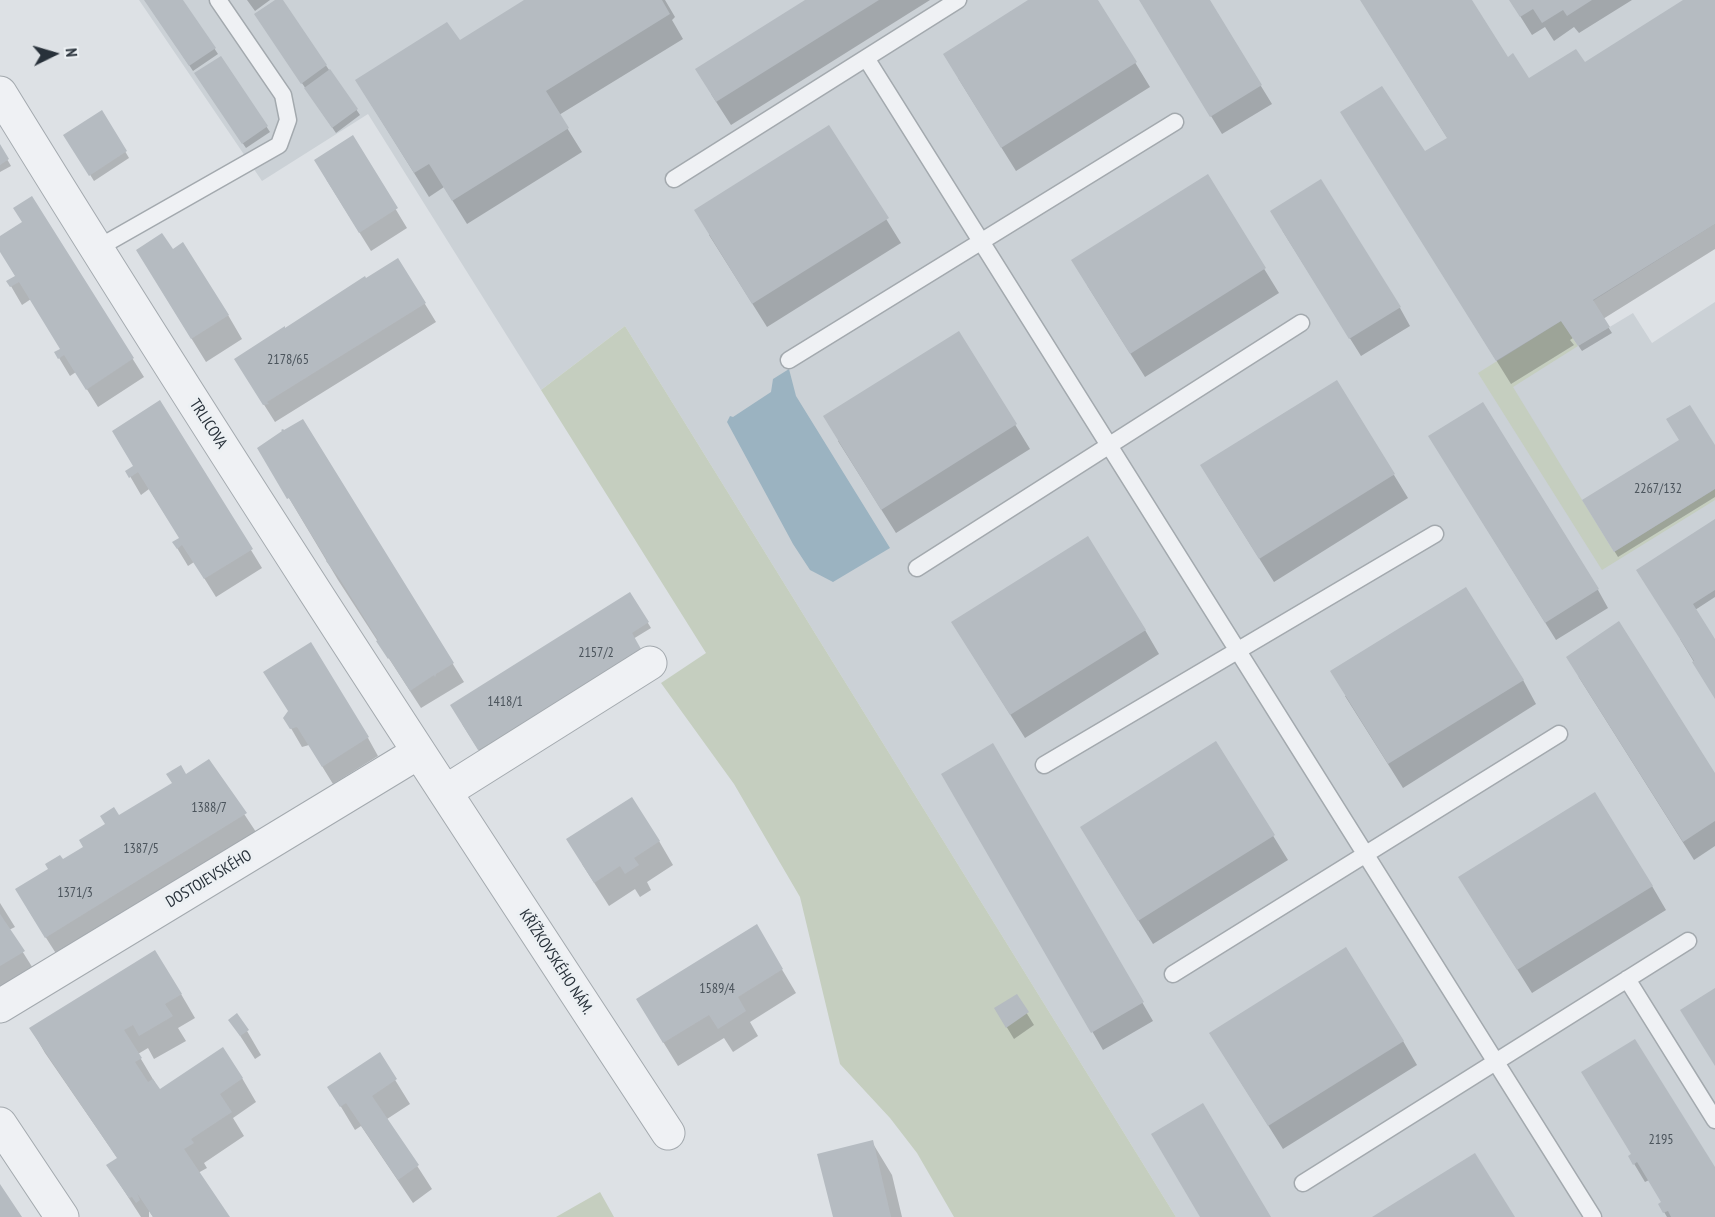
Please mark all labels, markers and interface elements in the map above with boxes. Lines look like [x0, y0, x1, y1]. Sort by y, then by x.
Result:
north arrow [24, 24, 84, 84]
text: N [62, 47, 82, 58]
house number: 2178/65 [267, 352, 309, 368]
street label: TRLICOVA [185, 396, 231, 452]
house number: 2267/132 [1634, 481, 1682, 497]
house number: 2157/2 [578, 645, 614, 661]
house number: 1418/1 [487, 694, 523, 710]
house number: 1388/7 [191, 800, 227, 816]
house number: 1387/5 [123, 841, 159, 857]
street label: DOSTOJEVSKÉHO [163, 846, 255, 912]
house number: 1371/3 [57, 885, 93, 901]
street label: KŘÍŽKOVSKÉHO NÁM. [515, 906, 597, 1018]
house number: 1589/4 [699, 981, 735, 997]
house number: 2195 [1648, 1132, 1674, 1148]

